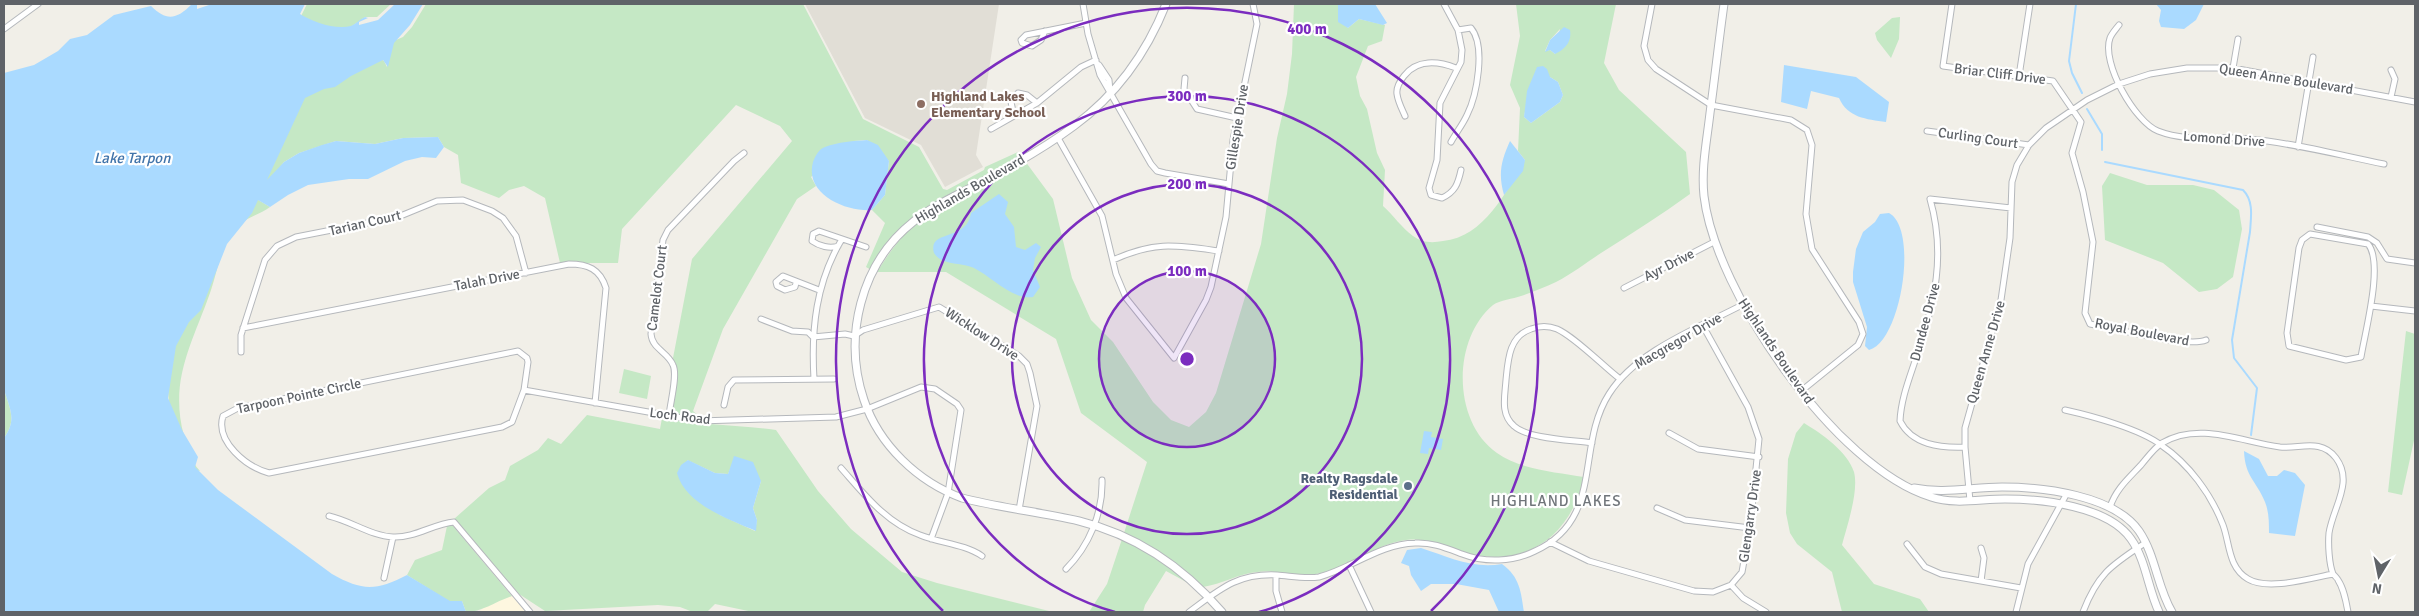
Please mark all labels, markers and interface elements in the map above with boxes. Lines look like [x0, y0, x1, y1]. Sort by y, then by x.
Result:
text: 400 m [1287, 20, 1327, 38]
street label: Briar Cliff Drive [1953, 60, 2047, 88]
street label: Queen Anne Boulevard [2218, 60, 2354, 98]
street label: Gillespie Drive [1222, 83, 1252, 171]
text: 300 m [1167, 87, 1207, 105]
place label: Highland Lakes Elementary School [931, 88, 1046, 121]
marker: Highland Lakes Elementary School [915, 98, 927, 110]
street label: Curling Court [1937, 124, 2019, 152]
street label: Lomond Drive [2182, 128, 2266, 150]
water label: Lake Tarpon [94, 149, 171, 167]
street label: Highlands Boulevard [912, 151, 1028, 227]
text: 200 m [1167, 175, 1207, 193]
street label: Tarian Court [327, 206, 403, 240]
street label: Camelot Court [643, 244, 671, 332]
street label: Ayr Drive [1641, 245, 1697, 285]
text: 100 m [1167, 262, 1207, 280]
street label: Talah Drive [453, 265, 521, 295]
street label: Dundee Drive [1906, 281, 1944, 363]
street label: Highlands Boulevard [1734, 295, 1818, 407]
street label: Queen Anne Drive [1963, 298, 2009, 406]
street label: Wicklow Drive [942, 304, 1022, 364]
street label: Macgregor Drive [1631, 309, 1725, 373]
street label: Royal Boulevard [2093, 314, 2191, 350]
centre of rings [1178, 350, 1196, 368]
street label: Tarpoon Pointe Circle [235, 375, 363, 417]
street label: Loch Road [648, 404, 712, 428]
street label: Glengarry Drive [1735, 468, 1765, 564]
place label: Realty Ragsdale Residential [1301, 470, 1399, 503]
marker: Realty Ragsdale Residential [1402, 480, 1414, 492]
district label: HIGHLAND LAKES [1491, 492, 1621, 510]
north arrow [2354, 551, 2404, 601]
text: N [2371, 579, 2383, 598]

